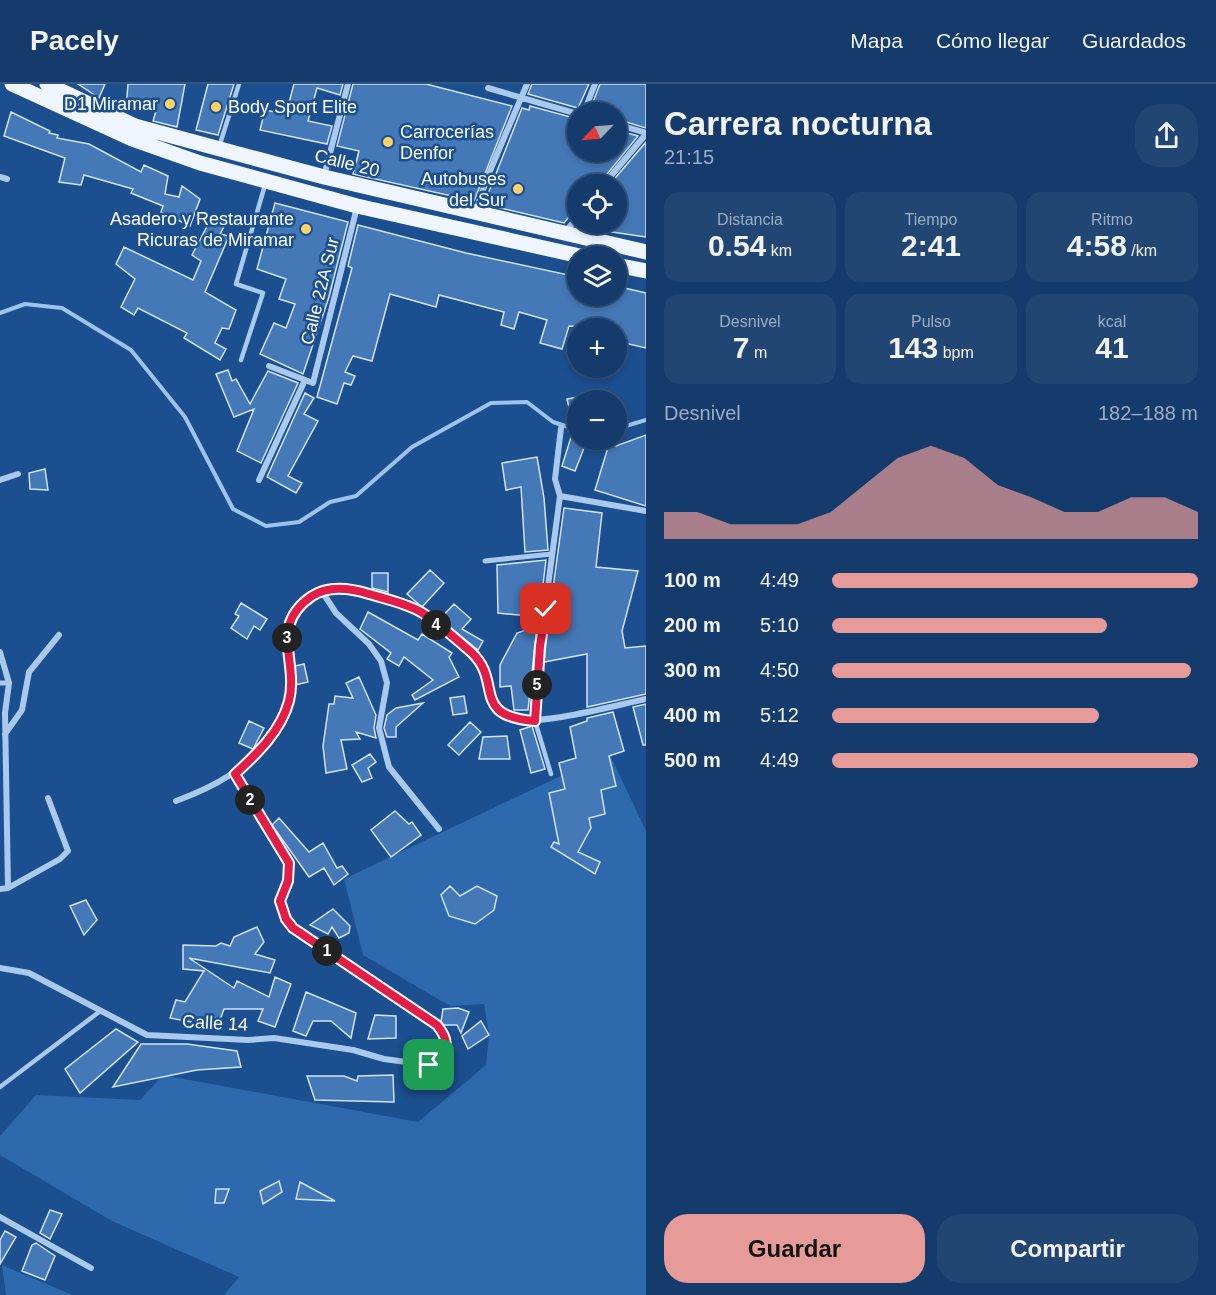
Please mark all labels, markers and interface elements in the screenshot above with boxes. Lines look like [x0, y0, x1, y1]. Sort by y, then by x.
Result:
text: Pacely [30, 25, 119, 56]
text: Mapa [850, 29, 903, 52]
text: Cómo llegar [936, 29, 1049, 52]
text: Guardados [1082, 29, 1186, 52]
place label: D1 Miramar [64, 94, 158, 114]
marker: D1 Miramar [163, 97, 177, 111]
place label: Body Sport Elite [228, 97, 357, 117]
marker: Body Sport Elite [209, 100, 223, 114]
north arrow [567, 102, 627, 162]
map controls [567, 102, 627, 450]
button: share [1135, 104, 1198, 167]
text: Carrera nocturna [664, 105, 932, 142]
place label: Carrocerías Denfor [400, 122, 494, 163]
marker: Carrocerías Denfor [381, 135, 395, 149]
street label: Calle 20 [313, 145, 381, 181]
text: 21:15 [664, 146, 714, 168]
place label: Autobuses del Sur [421, 169, 506, 210]
button: locate [567, 174, 627, 234]
marker: Autobuses del Sur [511, 182, 525, 196]
place label: Asadero y Restaurante Ricuras de Miramar [110, 209, 294, 250]
text: Distancia [717, 211, 783, 228]
text: Tiempo [905, 211, 957, 228]
text: Ritmo [1091, 211, 1133, 228]
marker: Asadero y Restaurante Ricuras de Miramar [299, 222, 313, 236]
text: 0.54 [708, 229, 766, 262]
text: 2:41 [901, 229, 961, 262]
text: 4:58 [1067, 229, 1127, 262]
street label: Calle 22A Sur [297, 235, 343, 347]
text: km [766, 242, 792, 259]
text: /km [1127, 242, 1157, 259]
button: layers [567, 246, 627, 306]
text: Desnivel [719, 313, 781, 330]
text: Pulso [911, 313, 951, 330]
text: kcal [1098, 313, 1126, 330]
button: + [567, 318, 627, 378]
text: 7 [733, 331, 749, 364]
text: 143 [888, 331, 938, 364]
text: 41 [1095, 331, 1129, 364]
text: m [749, 344, 767, 361]
text: bpm [938, 344, 974, 361]
button: − [567, 390, 627, 450]
text: Desnivel [664, 402, 741, 424]
text: 182–188 m [1098, 402, 1198, 424]
text: 100 m [664, 569, 721, 591]
text: 4:49 [760, 569, 799, 591]
pin [520, 583, 571, 634]
icon: check [529, 592, 562, 625]
pin: 4 [421, 610, 451, 640]
text: 200 m [664, 614, 721, 636]
text: 5:10 [760, 614, 799, 636]
text: 4 [432, 616, 440, 633]
pin: 3 [272, 623, 302, 653]
text: 3 [283, 629, 291, 646]
text: 300 m [664, 659, 721, 681]
text: 4:50 [760, 659, 799, 681]
pin: 5 [522, 670, 552, 700]
text: 5 [533, 676, 541, 693]
text: 400 m [664, 704, 721, 726]
text: 5:12 [760, 704, 799, 726]
text: 500 m [664, 749, 721, 771]
text: 4:49 [760, 749, 799, 771]
pin: 2 [235, 785, 265, 815]
text: 2 [246, 791, 254, 808]
pin: 1 [312, 936, 342, 966]
text: 1 [323, 942, 331, 959]
street label: Calle 14 [181, 1011, 249, 1035]
pin [403, 1039, 454, 1090]
icon: arrive [412, 1048, 445, 1081]
button: Guardar [664, 1214, 925, 1283]
button: Compartir [937, 1214, 1198, 1283]

